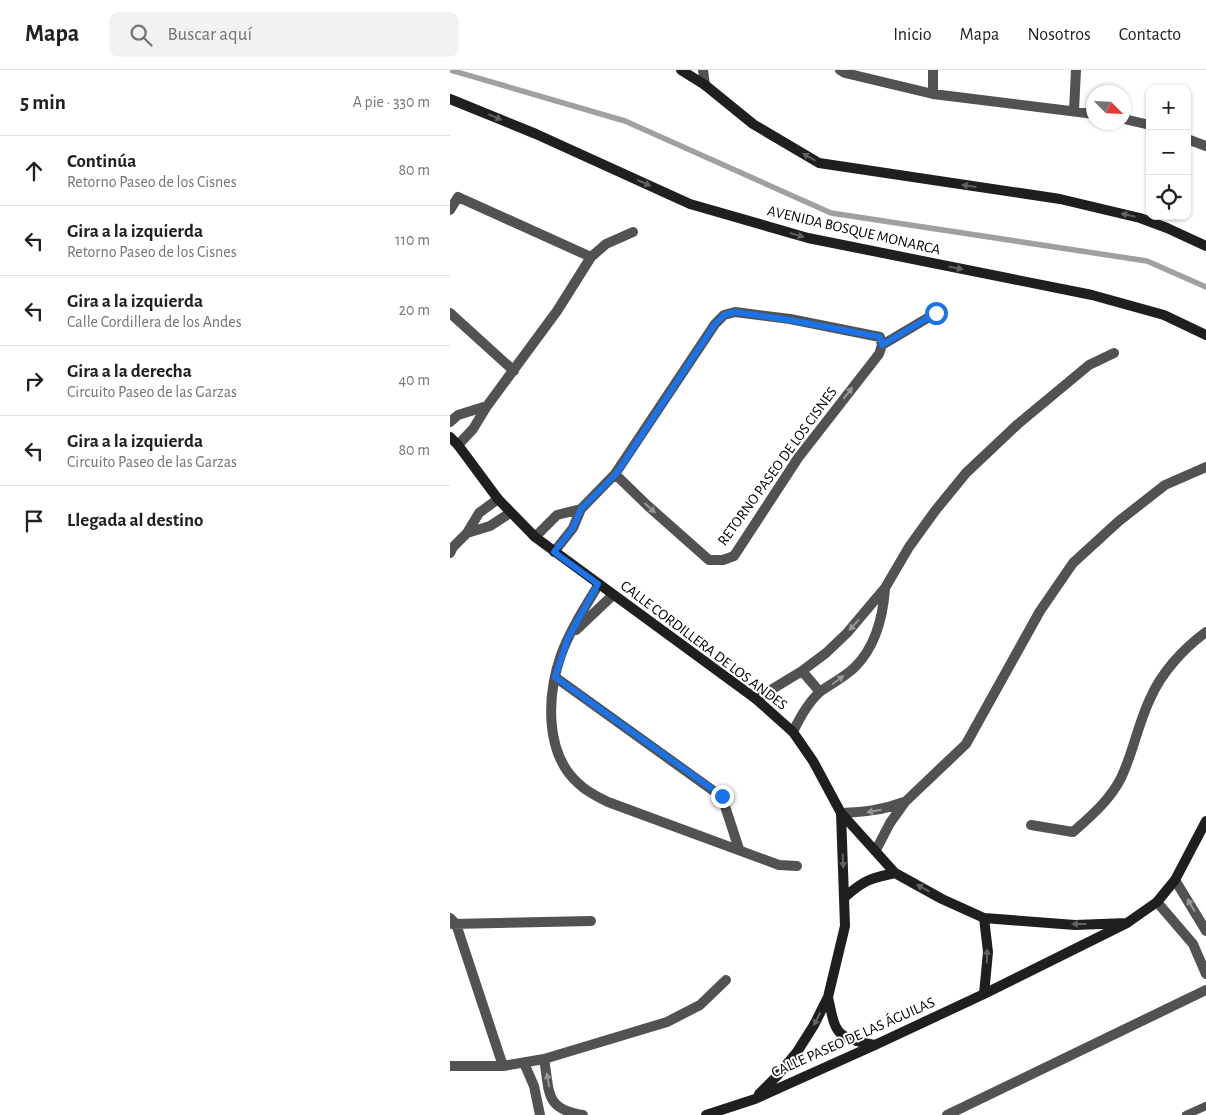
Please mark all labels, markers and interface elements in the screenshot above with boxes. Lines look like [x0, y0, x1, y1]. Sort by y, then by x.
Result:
search box [109, 12, 459, 57]
icon: search [127, 21, 155, 49]
text: Mapa [25, 22, 79, 46]
text: Buscar aquí [167, 25, 252, 44]
text: Inicio [893, 26, 932, 44]
text: Mapa [960, 26, 999, 44]
text: Nosotros [1027, 26, 1091, 44]
text: Contacto [1119, 26, 1181, 44]
north arrow [1086, 85, 1131, 130]
map controls [1146, 85, 1191, 220]
button: + [1146, 85, 1191, 130]
text: 5 min [20, 92, 66, 113]
text: A pie · 330 m [353, 94, 430, 110]
one-way arrow [488, 113, 502, 121]
button: − [1146, 130, 1191, 175]
text: Continúa [67, 152, 136, 171]
one-way arrow [803, 153, 816, 162]
icon: ahead [20, 157, 48, 185]
text: 80 m [399, 162, 430, 178]
text: Retorno Paseo de los Cisnes [67, 174, 237, 190]
button: locate [1146, 175, 1191, 220]
one-way arrow [637, 179, 651, 187]
one-way arrow [960, 181, 976, 189]
street label: AVENIDA BOSQUE MONARCA [766, 203, 942, 258]
one-way arrow [1121, 211, 1136, 219]
text: Gira a la izquierda [67, 222, 203, 241]
icon: left [20, 227, 48, 255]
one-way arrow [790, 231, 805, 239]
text: 110 m [395, 232, 430, 248]
text: Retorno Paseo de los Cisnes [67, 244, 237, 260]
one-way arrow [949, 264, 964, 272]
text: Gira a la izquierda [67, 292, 203, 311]
icon: left [20, 297, 48, 325]
text: 20 m [399, 302, 430, 318]
route start [925, 302, 948, 325]
text: Calle Cordillera de los Andes [67, 314, 242, 330]
text: Gira a la derecha [67, 362, 192, 381]
icon: right [20, 367, 48, 395]
text: 40 m [398, 372, 430, 388]
text: Circuito Paseo de las Garzas [67, 384, 237, 400]
street label: RETORNO PASEO DE LOS CISNES [715, 384, 840, 548]
one-way arrow [843, 387, 854, 400]
text: Gira a la izquierda [67, 432, 203, 451]
icon: left [20, 437, 48, 465]
text: 80 m [399, 442, 430, 458]
text: Circuito Paseo de las Garzas [67, 454, 237, 470]
one-way arrow [644, 503, 657, 514]
icon: arrive [20, 507, 48, 535]
text: Llegada al destino [67, 511, 204, 530]
street label: CALLE CORDILLERA DE LOS ANDES [618, 578, 790, 713]
one-way arrow [848, 619, 860, 631]
one-way arrow [831, 675, 845, 685]
route end [711, 785, 734, 808]
one-way arrow [866, 807, 882, 815]
one-way arrow [840, 853, 848, 869]
one-way arrow [917, 884, 930, 893]
one-way arrow [1186, 899, 1195, 912]
one-way arrow [1070, 920, 1086, 928]
one-way arrow [983, 948, 991, 964]
street label: CALLE PASEO DE LAS ÁGUILAS [768, 993, 937, 1080]
one-way arrow [813, 1012, 821, 1026]
one-way arrow [543, 1072, 551, 1088]

